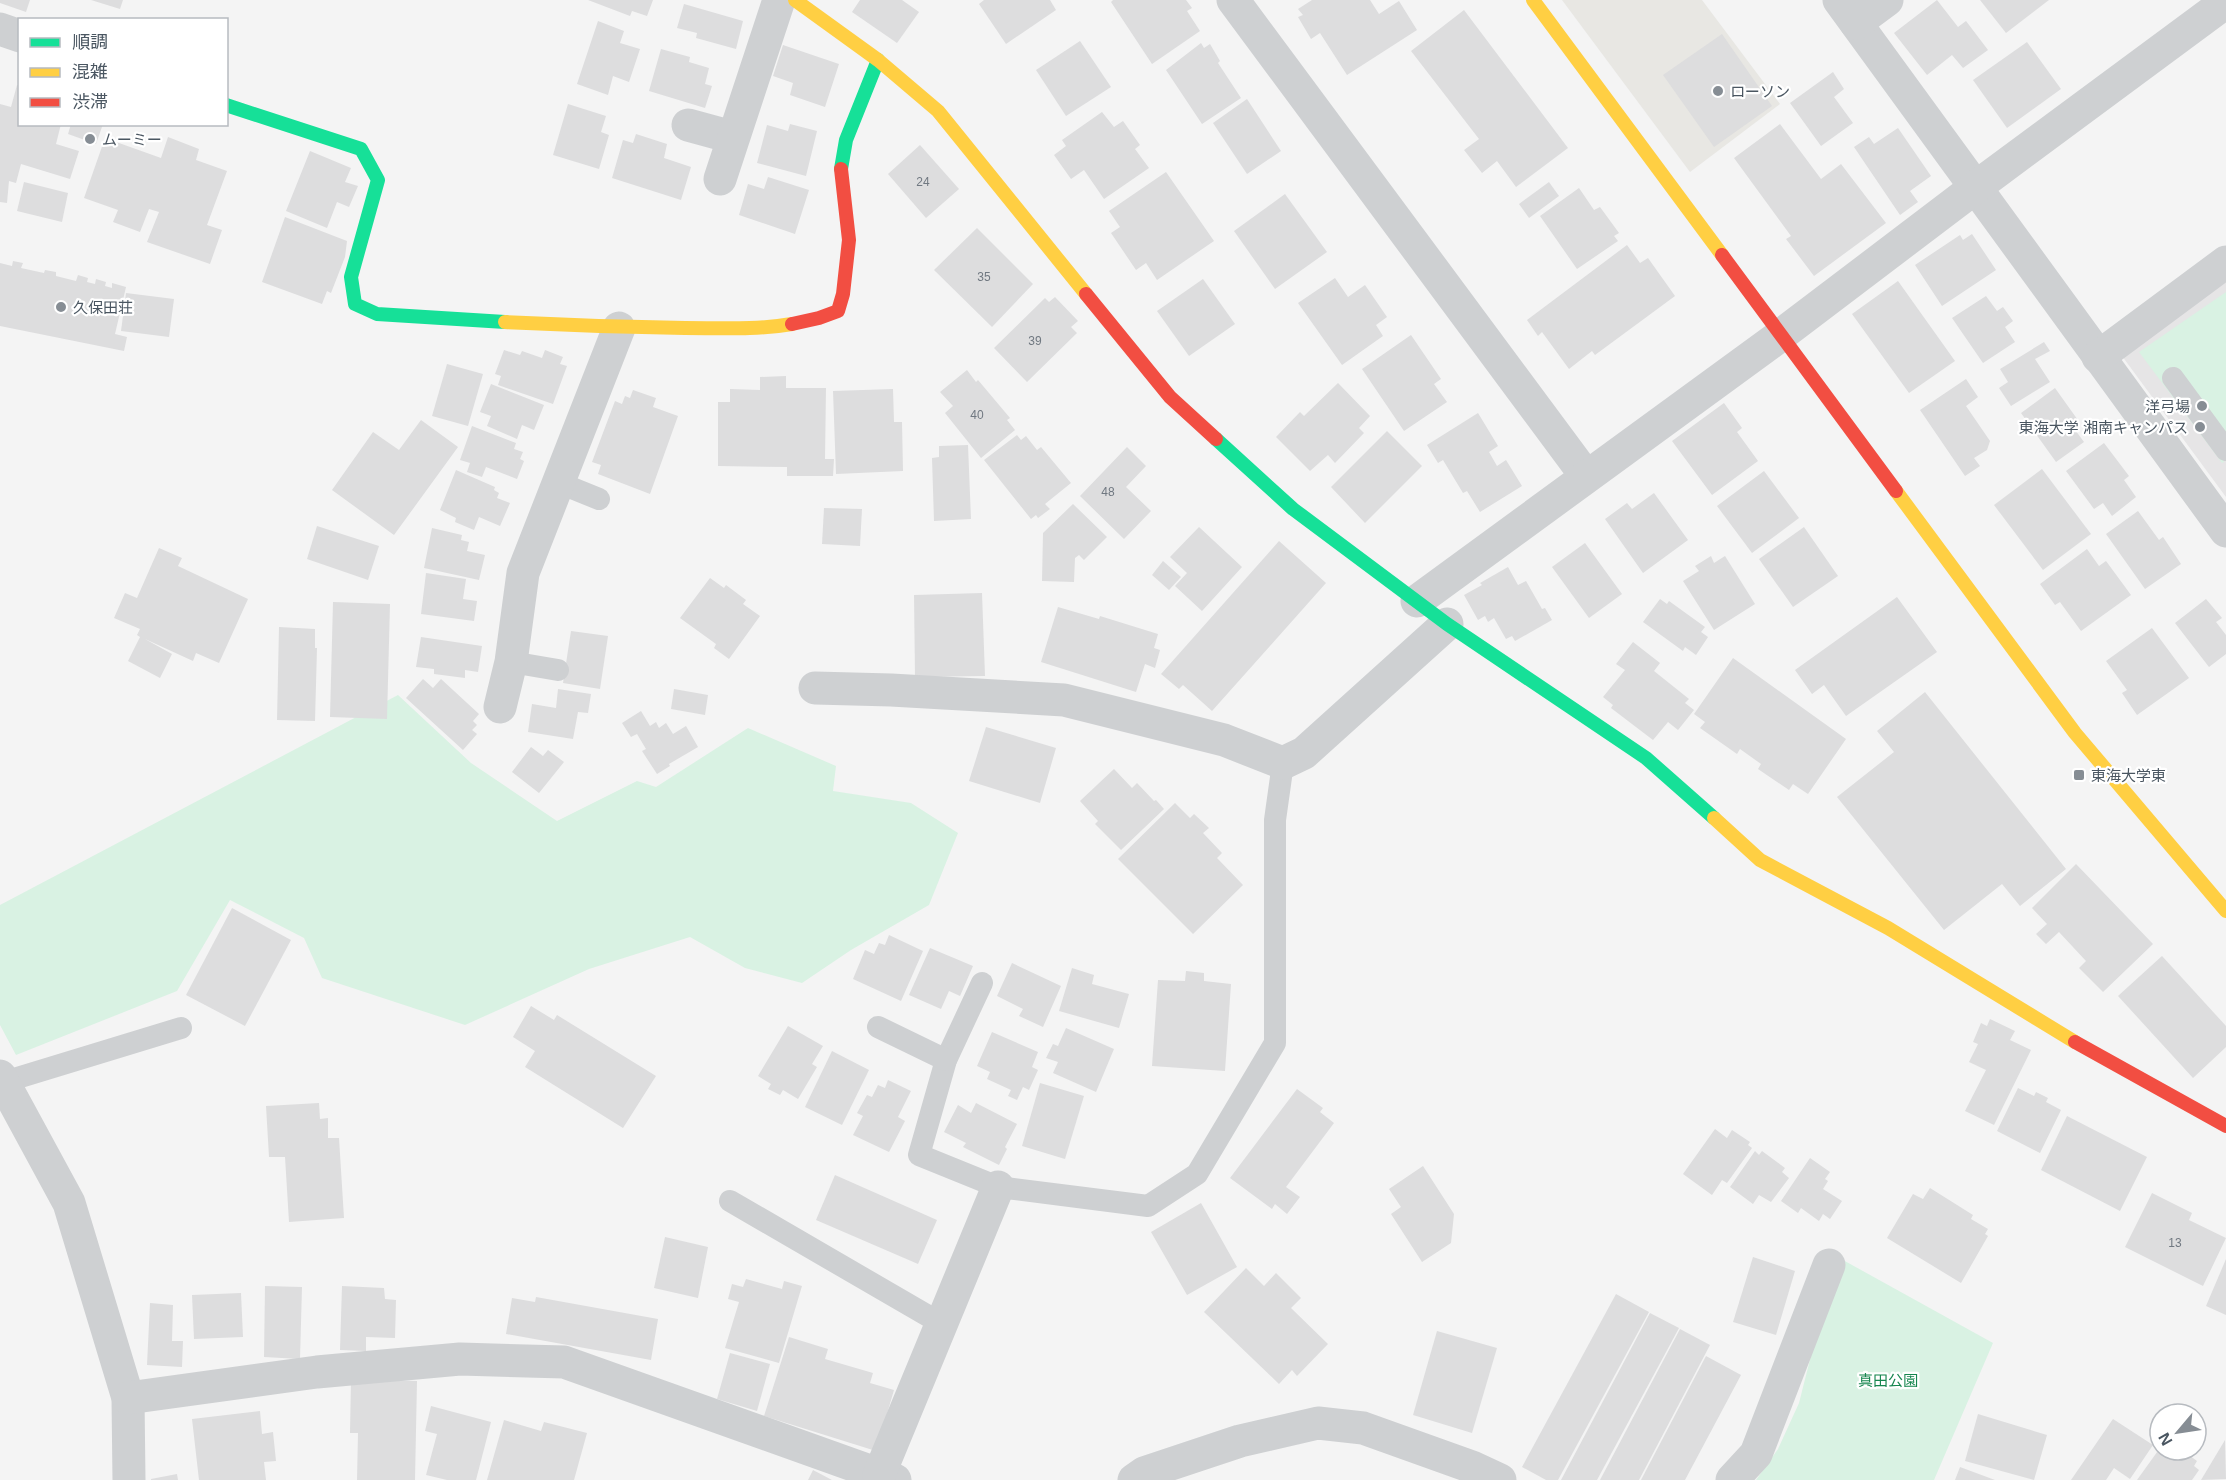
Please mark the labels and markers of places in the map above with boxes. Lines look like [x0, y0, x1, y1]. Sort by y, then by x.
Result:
place label: ローソン [1730, 83, 1790, 100]
marker: ローソン [1711, 84, 1725, 98]
place label: ムーミー [102, 131, 162, 148]
marker: ムーミー [83, 132, 97, 146]
place label: 久保田荘 [73, 299, 133, 316]
marker: 久保田荘 [54, 300, 68, 314]
place label: 洋弓場 [2145, 398, 2190, 415]
marker: 洋弓場 [2195, 399, 2209, 413]
place label: 東海大学 湘南キャンパス [2019, 419, 2188, 436]
marker: 東海大学 湘南キャンパス [2193, 420, 2207, 434]
place label: 東海大学東 [2091, 767, 2166, 784]
marker: 東海大学東 [2072, 768, 2086, 782]

